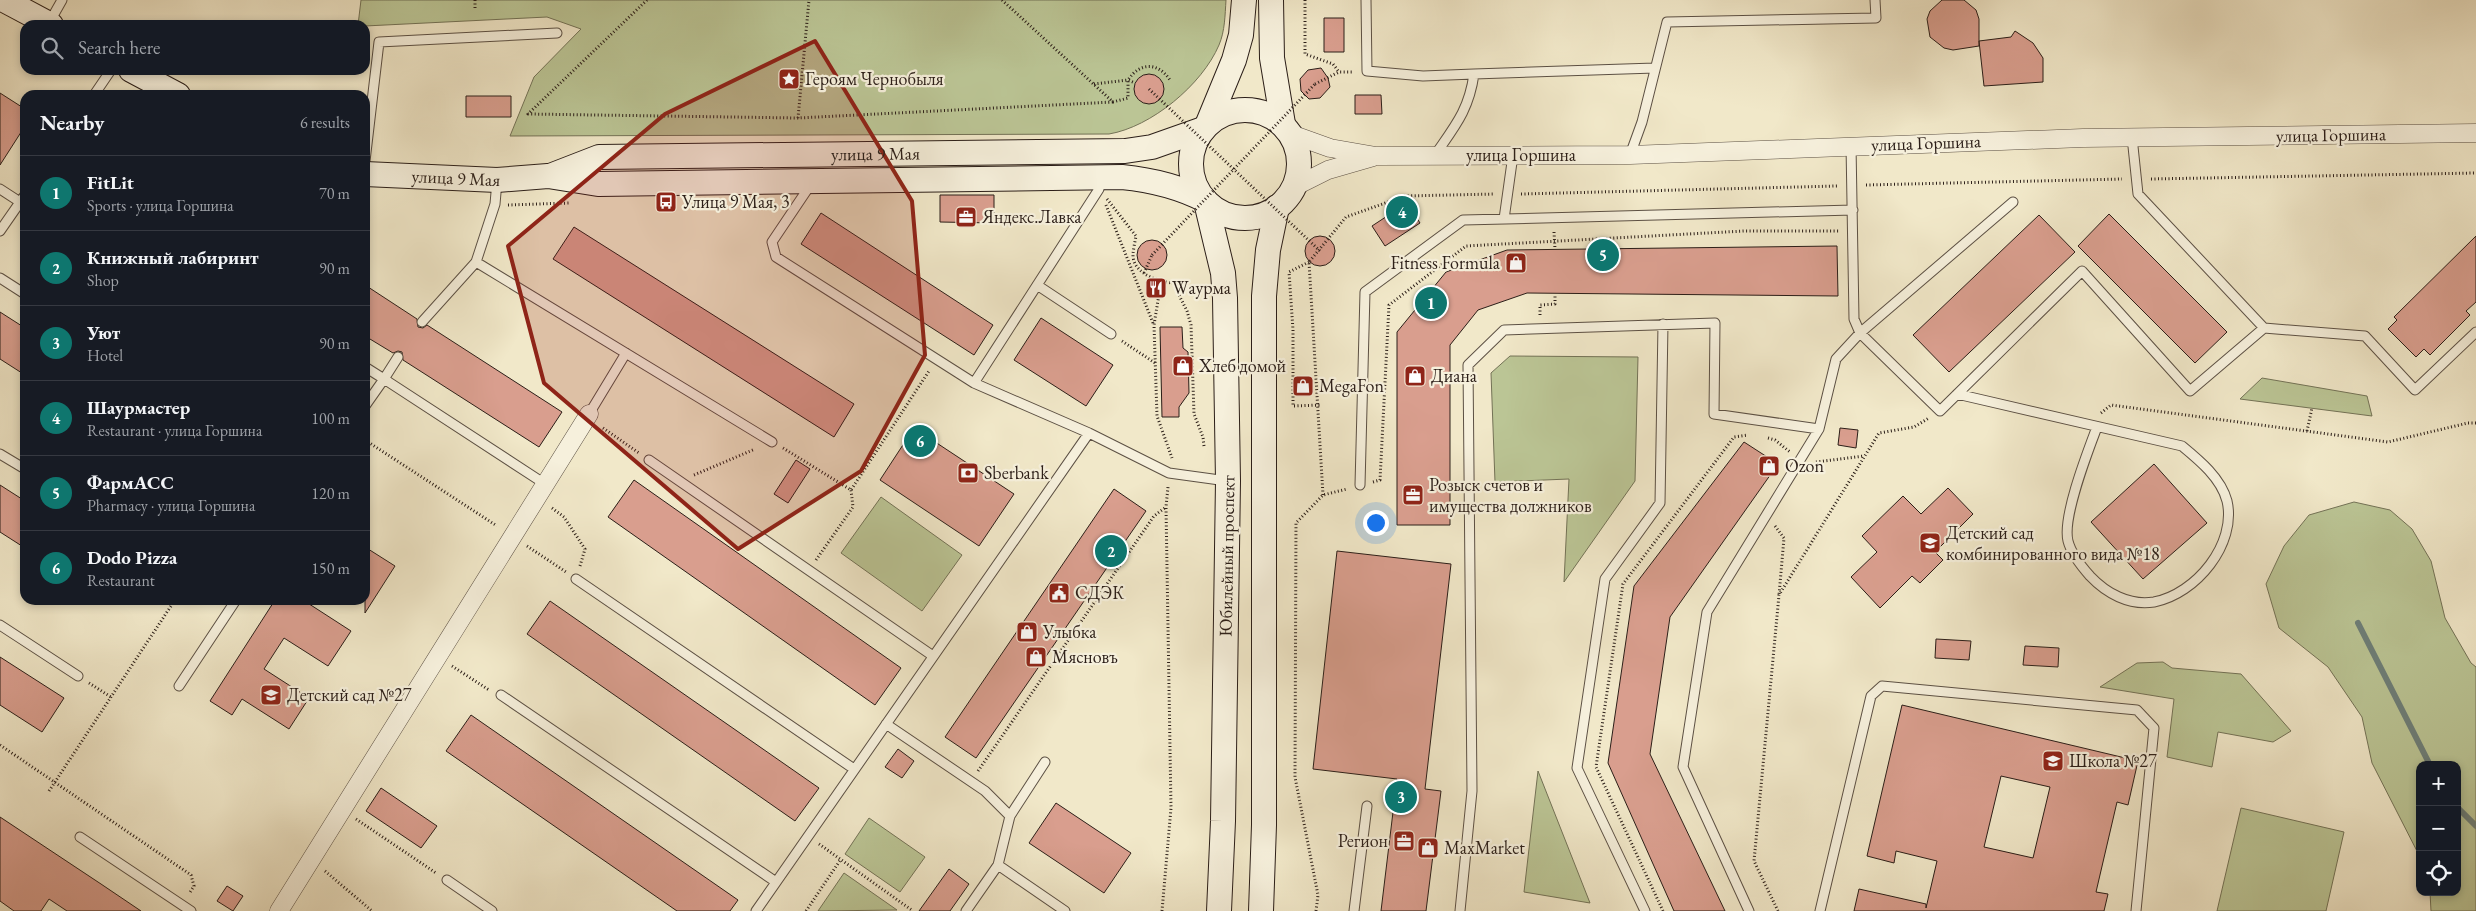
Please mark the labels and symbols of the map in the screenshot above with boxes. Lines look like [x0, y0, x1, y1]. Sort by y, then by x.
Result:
place icon: Героям Чернобыля [777, 67, 801, 91]
place label: Героям Чернобыля [805, 67, 944, 90]
street label: улица Горшина [2276, 122, 2387, 147]
street label: улица Горшина [1871, 129, 1982, 156]
street label: улица 9 Мая [831, 141, 920, 165]
street label: улица Горшина [1466, 143, 1577, 166]
street label: улица 9 Мая [411, 164, 501, 191]
bus stop icon: Улица 9 Мая, 3 [654, 190, 678, 214]
place label: Улица 9 Мая, 3 [681, 190, 790, 213]
pin: 4 [1386, 193, 1418, 231]
office icon: Яндекс.Лавка [954, 205, 978, 229]
place label: Яндекс.Лавка [981, 205, 1082, 228]
pin: 5 [1587, 236, 1619, 274]
place label: Fitness Formula [1390, 251, 1501, 274]
shop icon: Fitness Formula [1504, 251, 1528, 275]
restaurant icon: Wаурма [1144, 276, 1168, 300]
place label: Wаурма [1172, 276, 1232, 299]
pin: 1 [1415, 284, 1447, 322]
shop icon: Хлеб домой [1171, 354, 1195, 378]
place label: Хлеб домой [1198, 354, 1287, 377]
shop icon: Диана [1403, 364, 1427, 388]
place label: Диана [1431, 364, 1478, 387]
shop icon: MegaFon [1291, 374, 1315, 398]
place label: MegaFon [1319, 374, 1384, 397]
pin: 6 [904, 422, 936, 460]
shop icon: Ozon [1757, 454, 1781, 478]
place label: Ozon [1785, 454, 1824, 477]
bank icon: Sberbank [956, 461, 980, 485]
place label: Sberbank [984, 461, 1049, 484]
place label: Розыск счетов и имущества должников [1429, 473, 1592, 517]
street label: Юбилейный проспект [1214, 474, 1239, 637]
office icon: Розыск счетов и имущества должников [1401, 483, 1425, 507]
your location [1363, 510, 1389, 536]
place label: Детский сад комбинированного вида №18 [1946, 521, 2160, 565]
school or university icon: Детский сад комбинированного вида №18 [1918, 531, 1942, 555]
pin: 2 [1095, 532, 1127, 570]
public building icon: СДЭК [1047, 581, 1071, 605]
place label: СДЭК [1075, 581, 1124, 604]
shop icon: Улыбка [1015, 620, 1039, 644]
place label: Улыбка [1042, 620, 1097, 643]
shop icon: Мясновъ [1024, 645, 1048, 669]
place label: Мясновъ [1052, 645, 1118, 668]
school or university icon: Детский сад №27 [259, 683, 283, 707]
place label: Детский сад №27 [287, 683, 412, 706]
school or university icon: Школа №27 [2041, 749, 2065, 773]
place label: Школа №27 [2069, 749, 2157, 772]
pin: 3 [1385, 778, 1417, 816]
place label: Регион [1338, 829, 1388, 852]
office icon: Регион [1392, 829, 1416, 853]
shop icon: MaxMarket [1416, 836, 1440, 860]
place label: MaxMarket [1444, 836, 1525, 859]

